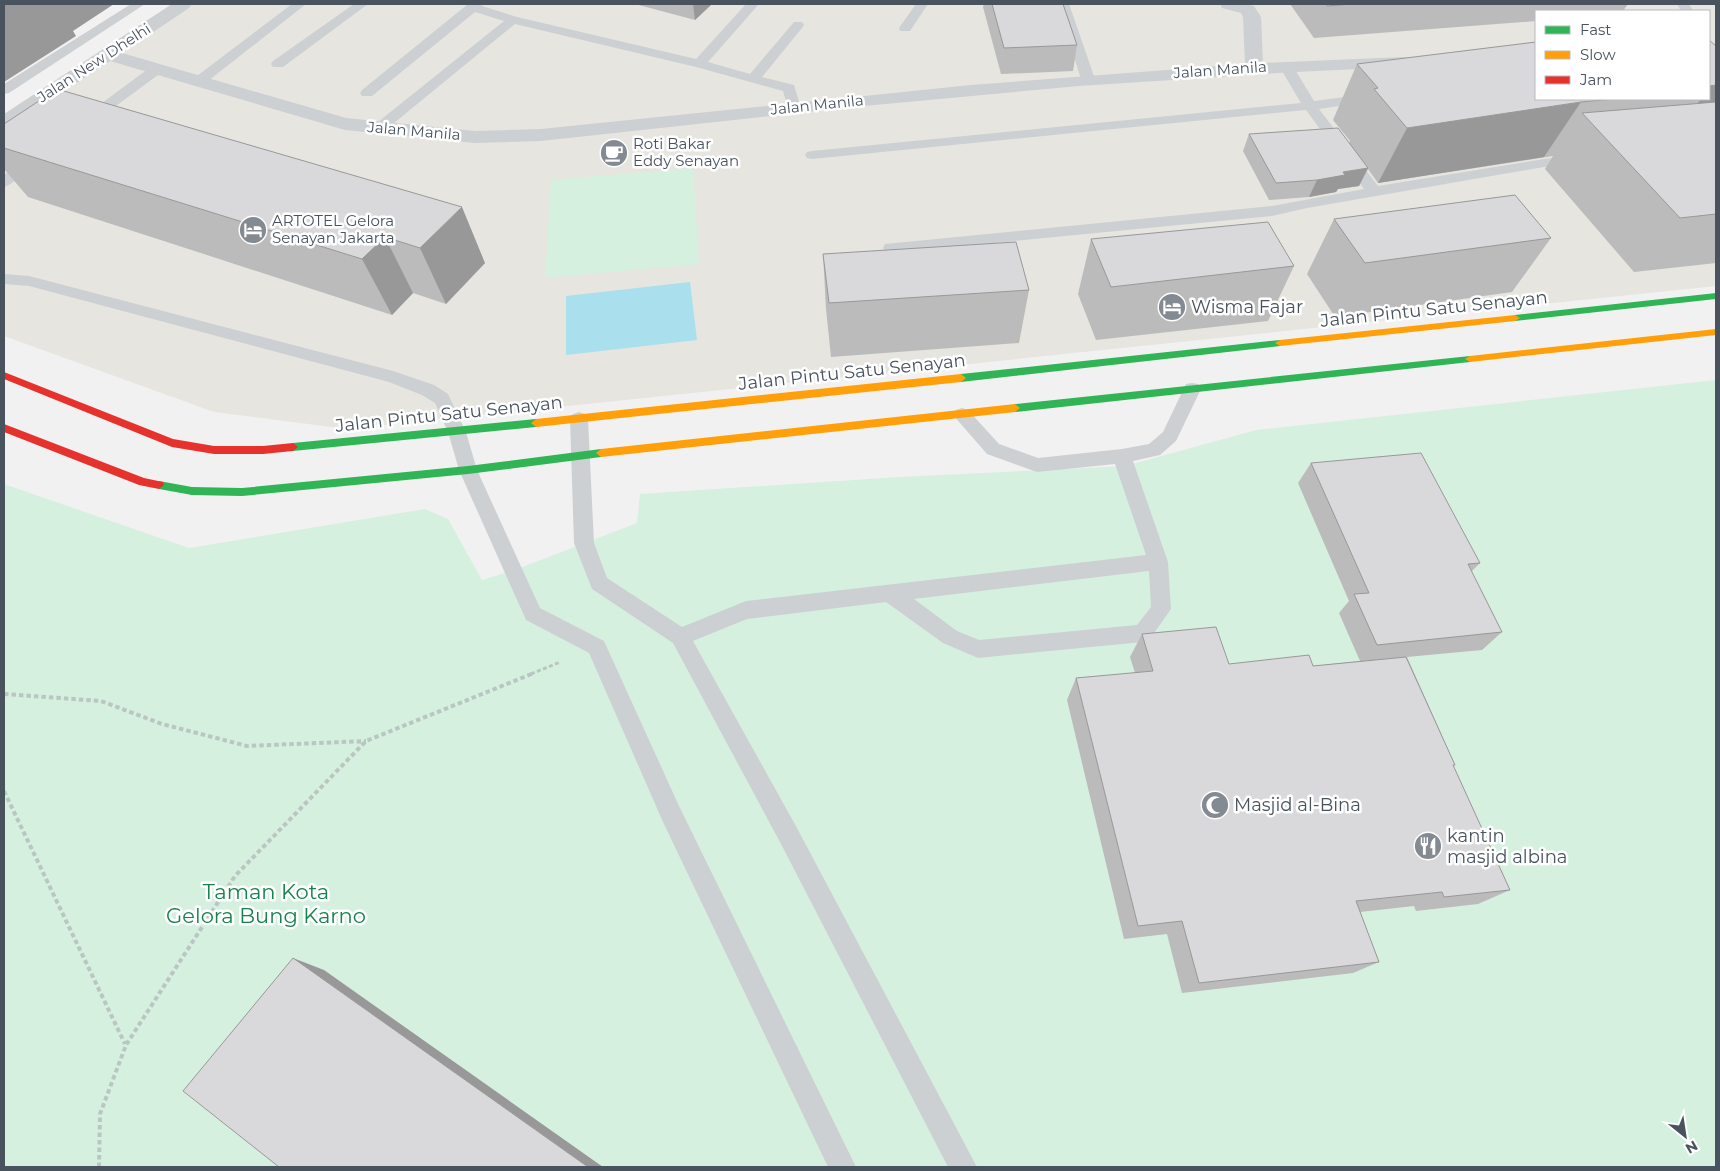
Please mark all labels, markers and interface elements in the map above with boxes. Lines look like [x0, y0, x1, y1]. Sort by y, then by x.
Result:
legend [1535, 10, 1710, 100]
street label: Jalan New Dhelhi [33, 19, 154, 107]
text: Fast [1580, 20, 1611, 39]
text: Slow [1580, 45, 1616, 64]
street label: Jalan Manila [1172, 57, 1267, 82]
text: Jam [1579, 70, 1612, 89]
street label: Jalan Manila [768, 90, 864, 119]
street label: Jalan Manila [366, 117, 461, 144]
place label: Roti Bakar Eddy Senayan [633, 134, 739, 170]
cafe icon: Roti Bakar Eddy Senayan [599, 138, 629, 168]
place label: ARTOTEL Gelora Senayan Jakarta [272, 211, 395, 247]
hotel icon: ARTOTEL Gelora Senayan Jakarta [238, 215, 268, 245]
street label: Jalan Pintu Satu Senayan [1318, 286, 1549, 332]
hotel icon: Wisma Fajar [1157, 292, 1187, 322]
place label: Wisma Fajar [1191, 296, 1303, 318]
street label: Jalan Pintu Satu Senayan [736, 349, 967, 395]
street label: Jalan Pintu Satu Senayan [333, 391, 564, 437]
mosque icon: Masjid al-Bina [1200, 790, 1230, 820]
place label: Masjid al-Bina [1234, 794, 1361, 816]
place label: kantin masjid albina [1447, 825, 1568, 868]
restaurant icon: kantin masjid albina [1413, 831, 1443, 861]
park label: Taman Kota Gelora Bung Karno [166, 879, 366, 928]
north arrow [1660, 1111, 1710, 1161]
text: N [1682, 1137, 1701, 1158]

